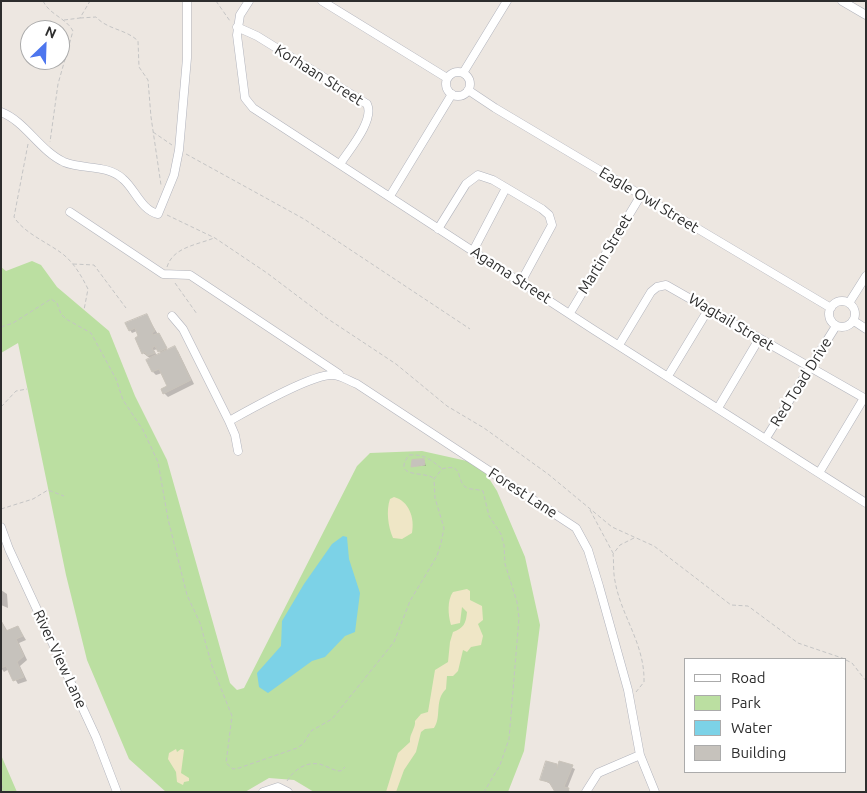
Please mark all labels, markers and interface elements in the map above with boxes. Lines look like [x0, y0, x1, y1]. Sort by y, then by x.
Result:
north arrow [20, 20, 70, 70]
text: N [43, 23, 59, 42]
street label: Korhaan Street [271, 41, 367, 109]
street label: Eagle Owl Street [596, 163, 702, 237]
street label: Martin Street [574, 211, 636, 297]
street label: Agama Street [468, 242, 554, 308]
street label: Wagtail Street [685, 289, 777, 355]
street label: Red Toad Drive [766, 334, 836, 430]
street label: Forest Lane [485, 464, 561, 522]
street label: River View Lane [29, 607, 91, 711]
legend [684, 658, 847, 773]
text: Road [731, 669, 766, 686]
text: Park [731, 694, 761, 711]
text: Water [731, 719, 772, 736]
text: Building [731, 744, 786, 761]

